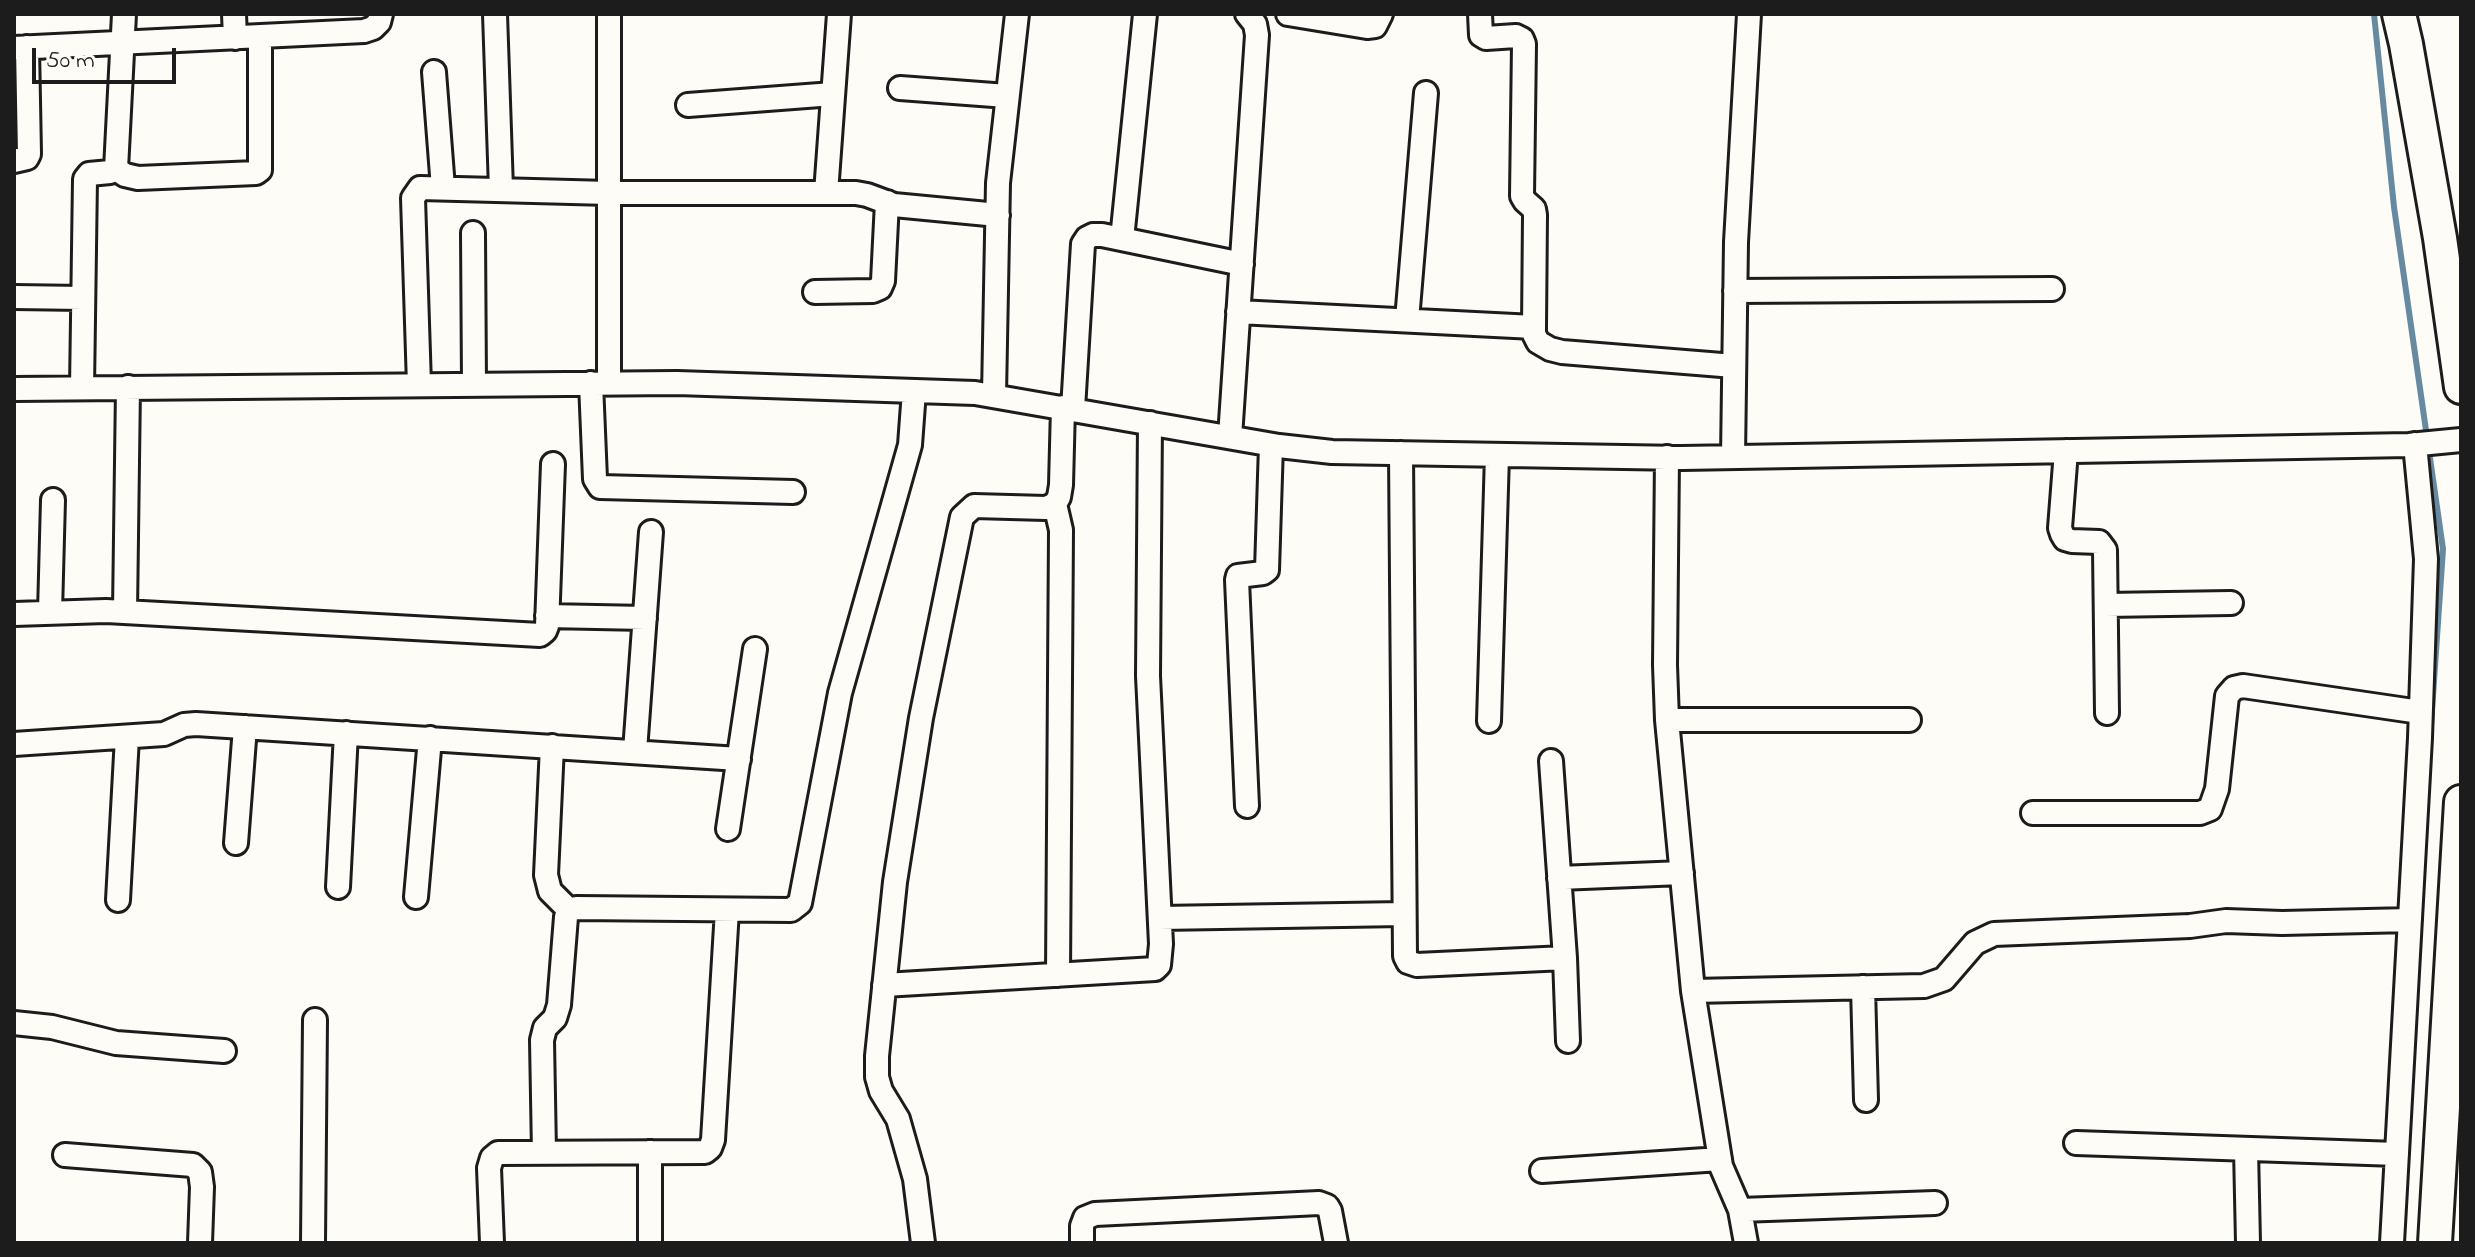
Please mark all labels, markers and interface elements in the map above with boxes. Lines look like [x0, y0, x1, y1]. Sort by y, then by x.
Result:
scale bar [36, 32, 180, 82]
text: 50 m [46, 44, 95, 79]

